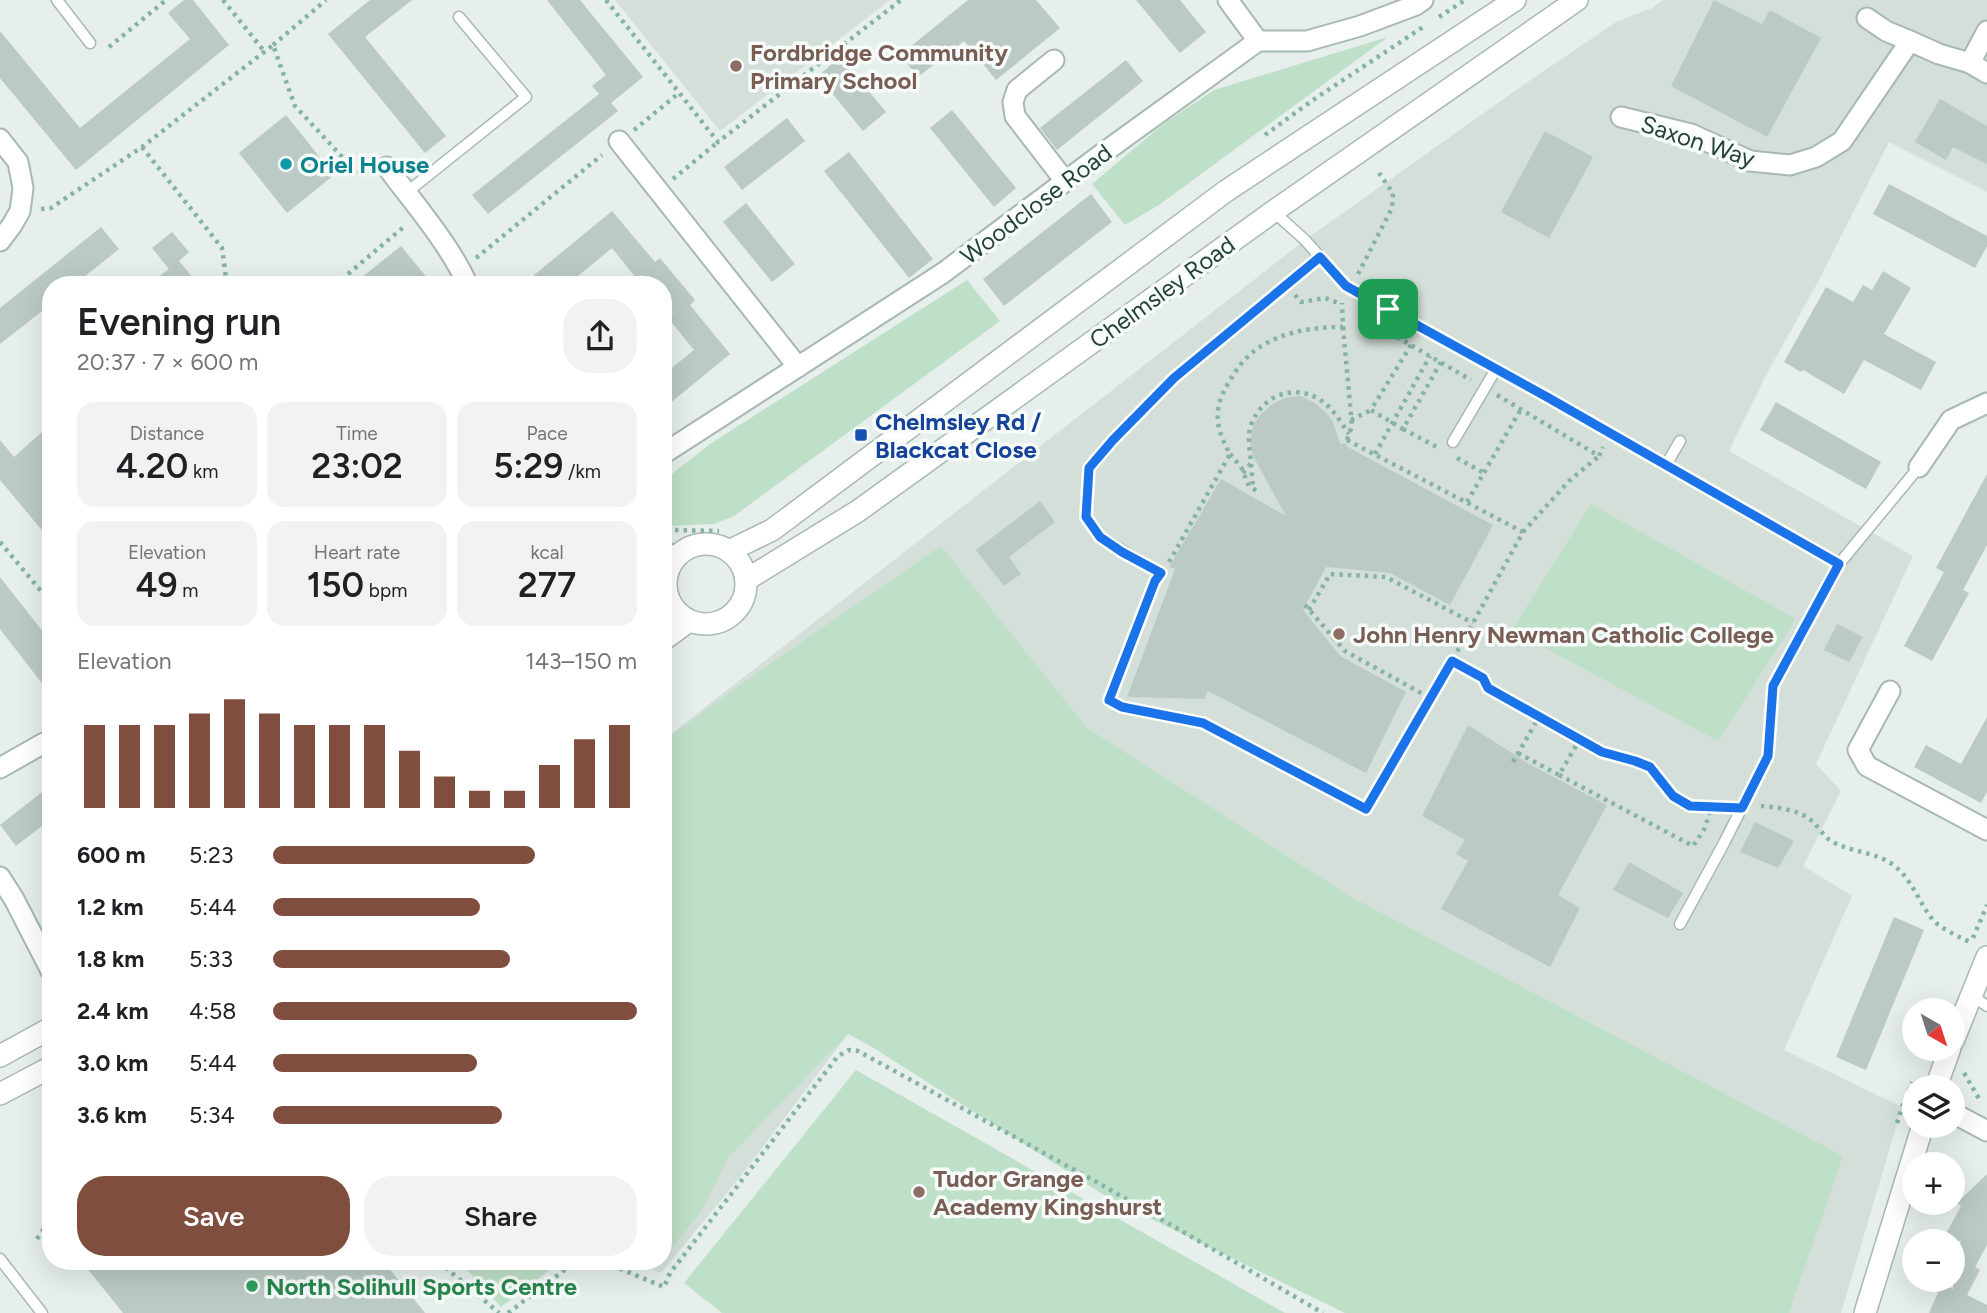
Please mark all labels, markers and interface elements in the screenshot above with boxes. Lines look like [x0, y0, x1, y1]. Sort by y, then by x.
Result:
place label: Fordbridge Community Primary School [750, 38, 1008, 95]
marker: Fordbridge Community Primary School [728, 58, 744, 74]
street label: Saxon Way [1637, 109, 1759, 173]
street label: Woodclose Road [955, 138, 1117, 270]
place label: Oriel House [300, 150, 429, 179]
marker: Oriel House [278, 156, 294, 172]
street label: Chelmsley Road [1084, 230, 1240, 354]
pin [1358, 279, 1418, 339]
icon: arrive [1369, 290, 1407, 328]
text: Evening run [77, 299, 281, 345]
button: share [563, 299, 637, 373]
text: 20:37 · 7 × 600 m [77, 348, 258, 376]
place label: Chelmsley Rd / Blackcat Close [875, 407, 1042, 464]
text: Distance [130, 422, 204, 445]
text: Time [336, 422, 378, 445]
text: Pace [526, 422, 568, 445]
marker: Chelmsley Rd / Blackcat Close [853, 427, 869, 443]
text: 4.20 [116, 445, 188, 487]
text: 23:02 [311, 445, 403, 487]
text: 5:29 [493, 445, 563, 487]
text: km [188, 460, 218, 483]
text: /km [563, 460, 601, 483]
text: Elevation [128, 541, 206, 564]
text: Heart rate [314, 541, 400, 564]
text: kcal [530, 541, 564, 564]
text: 49 [136, 564, 178, 606]
text: 150 [307, 564, 364, 606]
text: 277 [518, 564, 576, 606]
text: m [178, 579, 198, 602]
text: bpm [364, 579, 407, 602]
place label: John Henry Newman Catholic College [1353, 620, 1774, 649]
marker: John Henry Newman Catholic College [1331, 626, 1347, 642]
text: Elevation [77, 647, 172, 675]
text: 143–150 m [525, 647, 637, 675]
text: 600 m [77, 841, 146, 869]
text: 5:23 [189, 841, 233, 869]
text: 1.2 km [77, 893, 144, 921]
text: 5:44 [189, 893, 237, 921]
text: 1.8 km [77, 945, 144, 973]
text: 5:33 [189, 945, 233, 973]
text: 2.4 km [77, 997, 148, 1025]
text: 4:58 [189, 997, 236, 1025]
north arrow [1902, 998, 1965, 1060]
map controls [1902, 998, 1965, 1292]
text: 3.0 km [77, 1049, 148, 1077]
text: 5:44 [189, 1049, 237, 1077]
button: layers [1902, 1075, 1965, 1138]
text: 3.6 km [77, 1101, 147, 1129]
text: 5:34 [189, 1101, 235, 1129]
button: + [1902, 1152, 1965, 1215]
place label: Tudor Grange Academy Kingshurst [933, 1164, 1162, 1221]
button: Save [77, 1176, 350, 1256]
button: Share [364, 1176, 637, 1256]
marker: Tudor Grange Academy Kingshurst [911, 1184, 927, 1200]
button: − [1902, 1229, 1965, 1292]
place label: North Solihull Sports Centre [266, 1272, 577, 1301]
marker: North Solihull Sports Centre [244, 1278, 260, 1294]

